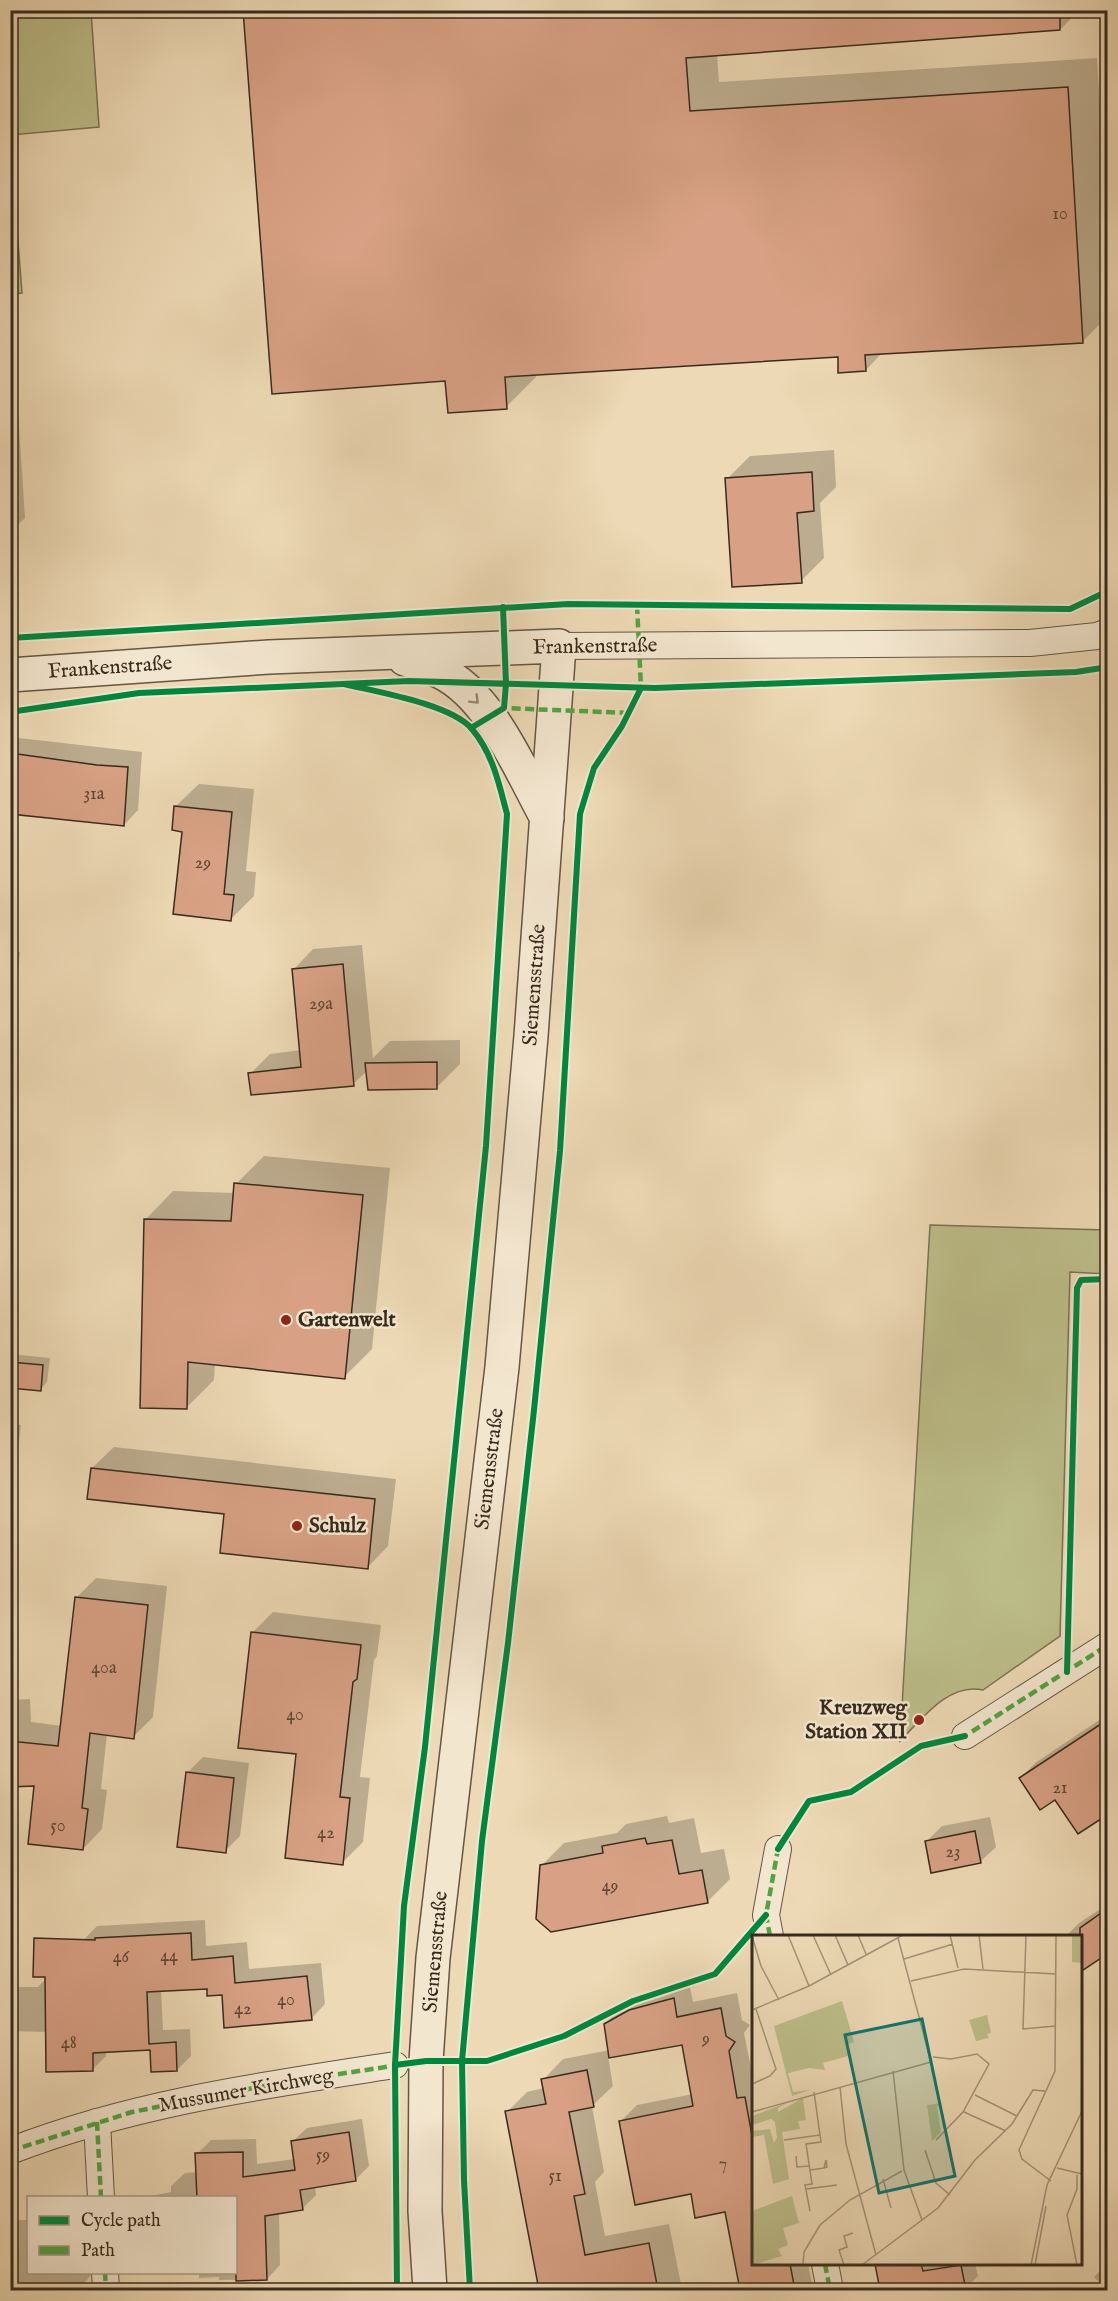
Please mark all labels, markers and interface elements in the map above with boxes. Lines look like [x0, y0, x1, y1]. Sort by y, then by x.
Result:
house number: 10 [1052, 203, 1068, 226]
street label: Frankenstraße [532, 632, 658, 662]
street label: Frankenstraße [47, 650, 174, 686]
one-way arrow [468, 693, 479, 704]
house number: 31a [83, 783, 105, 806]
house number: 29 [195, 852, 211, 875]
street label: Siemensstraße [517, 923, 553, 1047]
house number: 29a [309, 993, 333, 1016]
place label: Gartenwelt [298, 1307, 396, 1334]
marker: Gartenwelt [279, 1313, 293, 1327]
street label: Siemensstraße [469, 1406, 511, 1531]
place label: Schulz [309, 1513, 366, 1540]
marker: Schulz [290, 1519, 304, 1533]
house number: 40a [91, 1657, 117, 1680]
place label: Kreuzweg Station XII [805, 1695, 908, 1746]
house number: 40 [286, 1704, 304, 1727]
marker: Kreuzweg Station XII [912, 1713, 926, 1727]
house number: 21 [1052, 1777, 1068, 1800]
house number: 50 [50, 1815, 66, 1838]
house number: 42 [317, 1822, 335, 1845]
house number: 23 [945, 1841, 961, 1864]
house number: 49 [602, 1875, 618, 1898]
street label: Siemensstraße [417, 1890, 455, 2014]
inset map [752, 1935, 1082, 2265]
house number: 44 [160, 1945, 178, 1968]
house number: 46 [113, 1946, 130, 1969]
house number: 40 [277, 1989, 295, 2012]
house number: 42 [234, 1998, 252, 2021]
house number: 9 [701, 2028, 710, 2051]
house number: 48 [61, 2032, 77, 2055]
street label: Mussumer Kirchweg [156, 2062, 336, 2120]
house number: 59 [316, 2144, 330, 2167]
house number: 7 [719, 2153, 727, 2176]
house number: 51 [548, 2165, 562, 2188]
legend [27, 2196, 237, 2274]
text: Cycle path [81, 2210, 161, 2233]
text: Path [81, 2240, 115, 2263]

